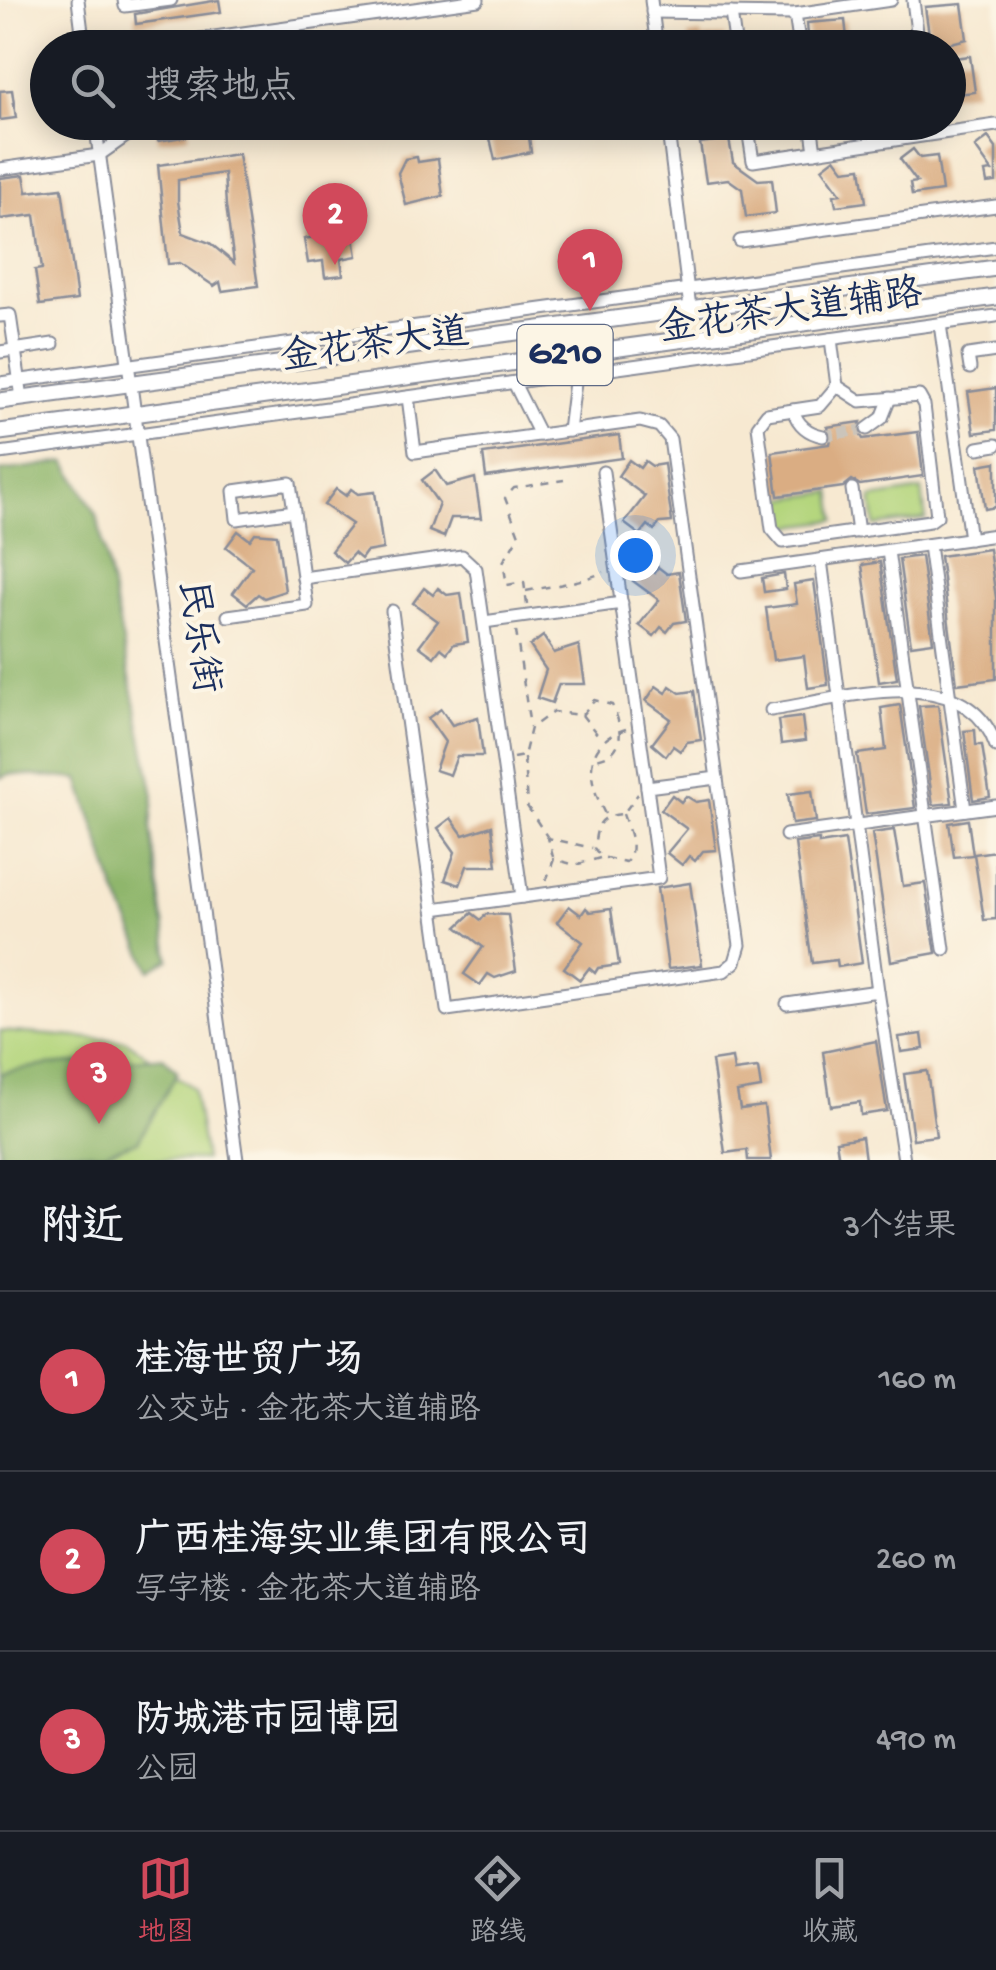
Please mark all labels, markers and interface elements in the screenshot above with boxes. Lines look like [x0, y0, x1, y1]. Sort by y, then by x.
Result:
search box [30, 30, 966, 140]
icon: search [65, 58, 120, 113]
text: 搜索地点 [145, 68, 297, 112]
pin: 2 [302, 182, 368, 265]
pin: 1 [558, 228, 622, 311]
street label: 金花茶大道辅路 [656, 271, 926, 354]
street label: 金花茶大道 [277, 310, 472, 383]
road number: G210 [518, 325, 612, 385]
your location [610, 530, 661, 581]
street label: 民乐街 [166, 577, 228, 697]
pin: 3 [66, 1042, 132, 1124]
text: 附近 [40, 1206, 124, 1255]
text: 3个结果 [843, 1210, 956, 1248]
text: 桂海世贸广场 [135, 1341, 363, 1385]
text: 1 [66, 1362, 79, 1400]
text: 160 m [878, 1362, 956, 1400]
text: 公交站 · 金花茶大道辅路 [135, 1393, 480, 1431]
text: 广西桂海实业集团有限公司 [135, 1521, 591, 1565]
text: 2 [65, 1542, 80, 1580]
text: 260 m [876, 1542, 956, 1580]
text: 写字楼 · 金花茶大道辅路 [135, 1573, 480, 1611]
text: 防城港市园博园 [135, 1701, 401, 1745]
text: 3 [64, 1722, 81, 1760]
text: 490 m [876, 1722, 956, 1760]
text: 公园 [135, 1753, 199, 1791]
tab: 地图 [138, 1851, 194, 1951]
tab: 路线 [470, 1851, 526, 1951]
tab: 收藏 [802, 1851, 858, 1951]

